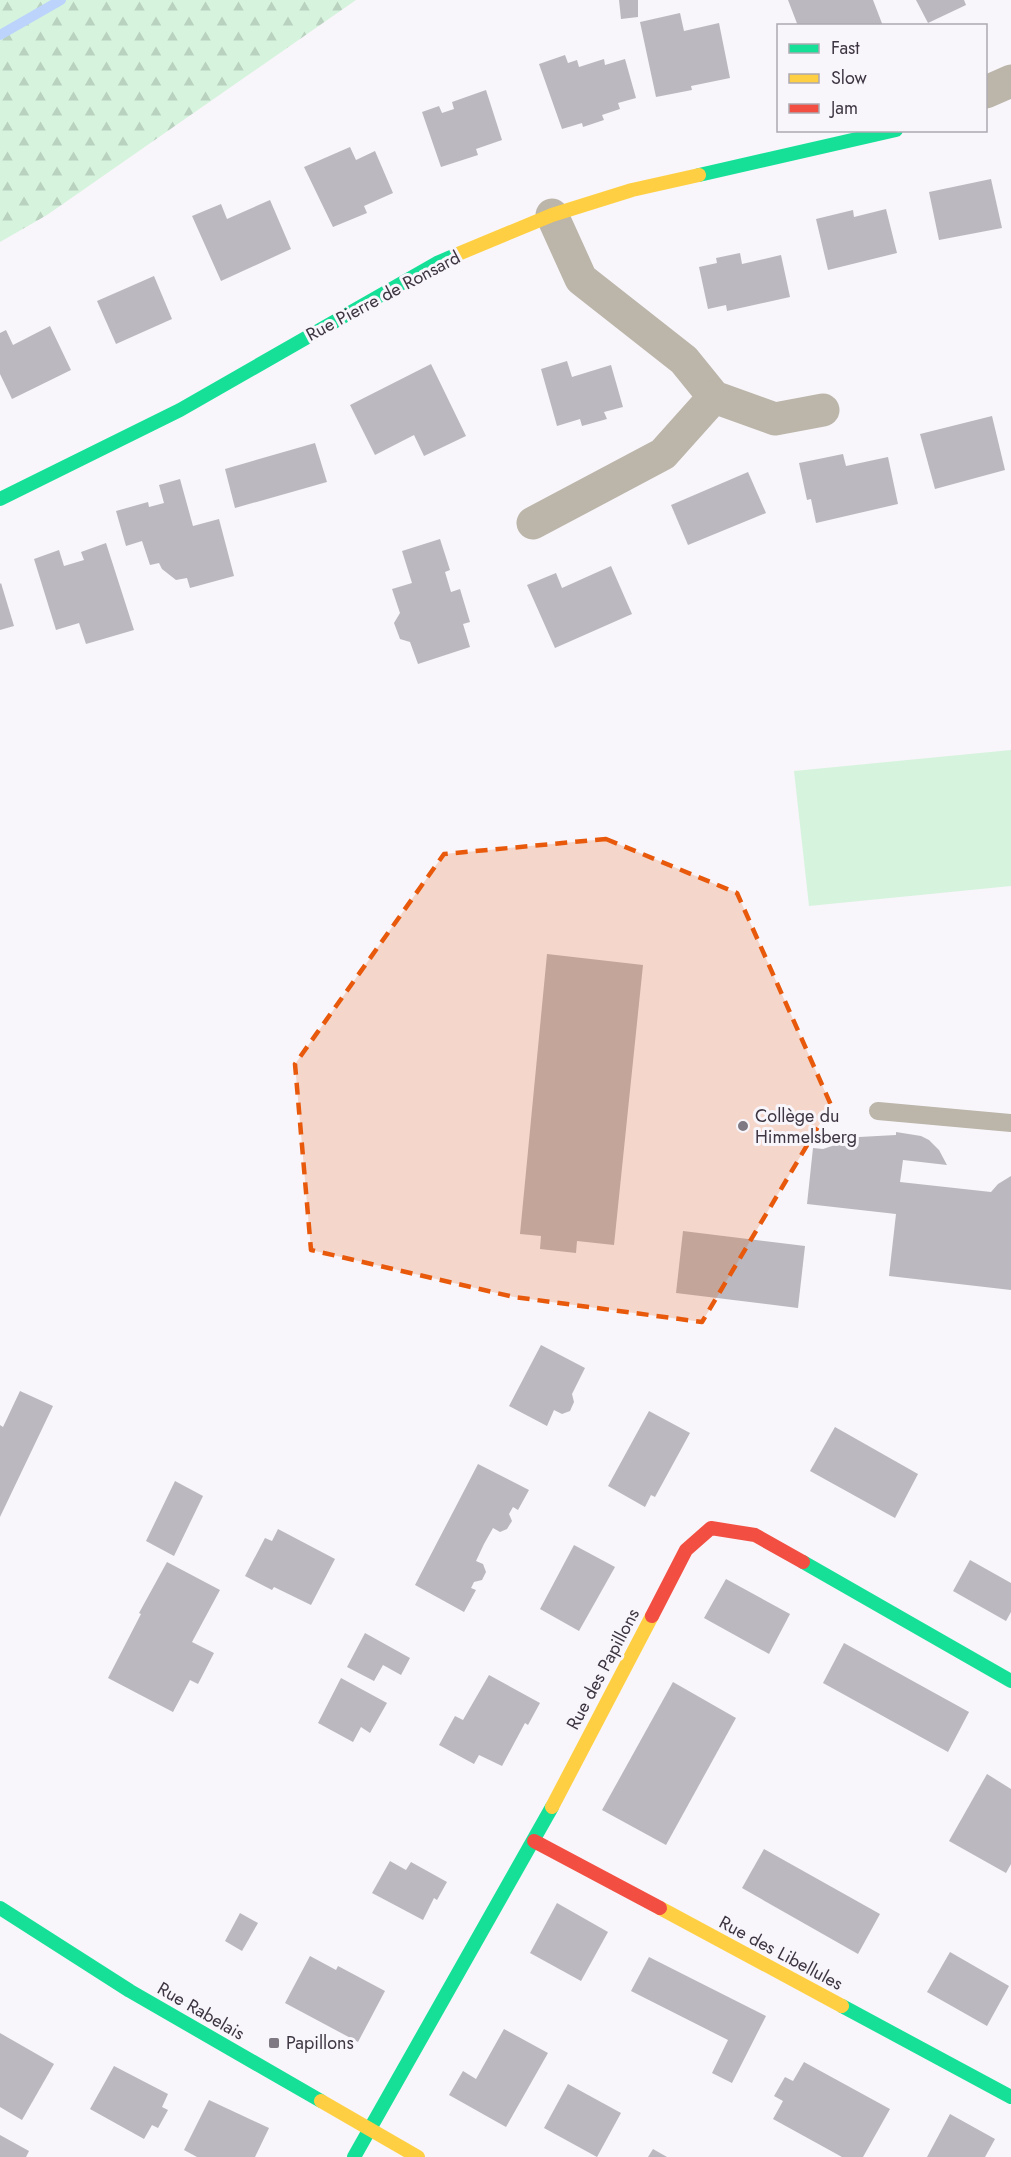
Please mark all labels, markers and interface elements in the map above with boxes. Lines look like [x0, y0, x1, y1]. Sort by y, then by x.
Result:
legend [777, 24, 987, 132]
text: Fast [831, 35, 860, 61]
text: Slow [831, 65, 868, 91]
text: Jam [829, 95, 858, 121]
street label: Rue Pierre de Ronsard [301, 244, 465, 348]
place label: Collège du Himmelsberg [755, 1103, 857, 1150]
marker: Collège du Himmelsberg [736, 1119, 750, 1133]
street label: Rue des Papillons [560, 1604, 646, 1734]
street label: Rue des Libellules [714, 1909, 848, 1997]
street label: Rue Rabelais [152, 1975, 250, 2047]
place label: Papillons [286, 2030, 354, 2056]
marker: Papillons [267, 2036, 281, 2050]

